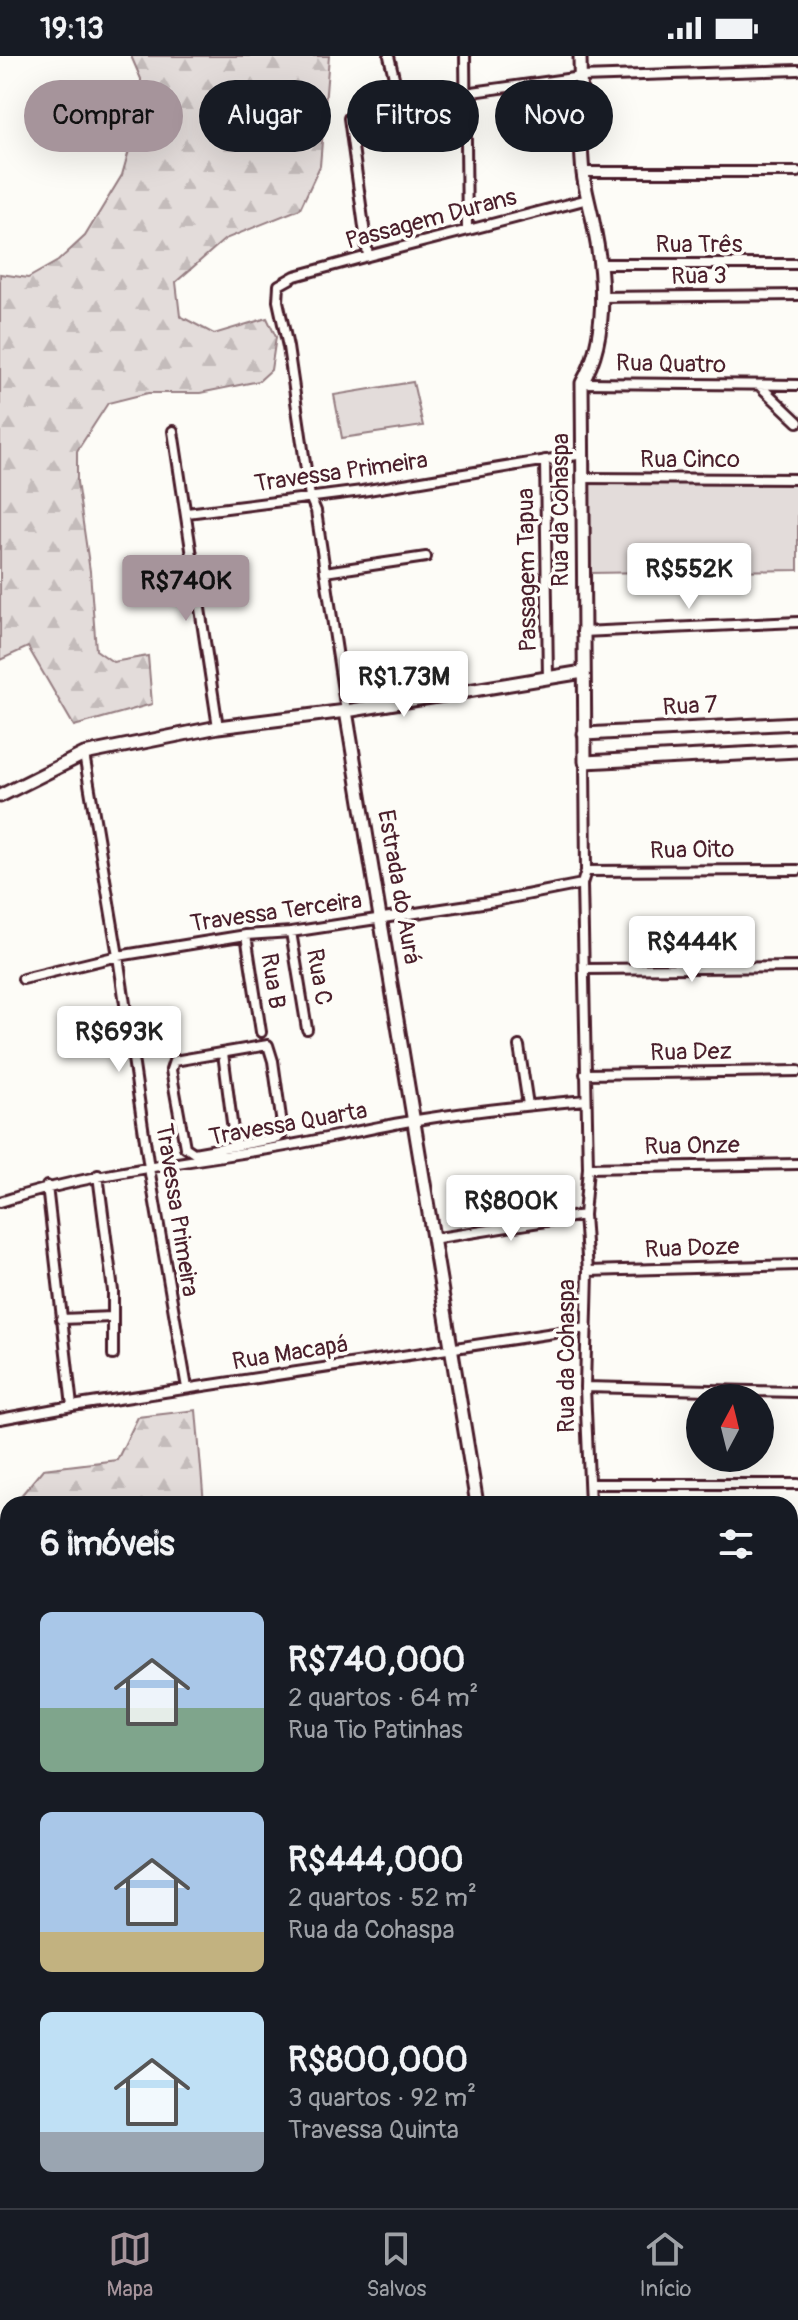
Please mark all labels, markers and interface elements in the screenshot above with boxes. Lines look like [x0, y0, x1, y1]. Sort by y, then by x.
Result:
text: 19:13 [40, 10, 104, 47]
chip: Comprar [24, 80, 183, 152]
chip: Alugar [199, 80, 331, 152]
chip: Filtros [347, 80, 479, 152]
chip: Novo [495, 80, 613, 152]
street label: Passagem Durans [342, 182, 520, 256]
street label: Rua Três [655, 230, 743, 259]
street label: Rua 3 [671, 261, 727, 291]
street label: Rua Quatro [616, 349, 726, 379]
street label: Rua da Cohaspa [546, 433, 575, 587]
street label: Travessa Primeira [252, 445, 430, 499]
street label: Rua Cinco [640, 445, 740, 474]
street label: Passagem Tapua [511, 488, 543, 652]
pin: R$552K [624, 543, 754, 611]
text: R$552K [645, 553, 733, 585]
pin: R$740K [121, 555, 251, 623]
text: R$740K [140, 565, 232, 597]
pin: R$1.73M [330, 651, 478, 719]
text: R$1.73M [358, 661, 450, 693]
street label: Rua 7 [662, 690, 719, 722]
street label: Estrada do Aurá [371, 807, 427, 967]
street label: Rua Oito [650, 835, 735, 865]
street label: Travessa Terceira [188, 886, 364, 938]
pin: R$444K [627, 916, 757, 984]
text: R$444K [647, 926, 737, 958]
street label: Rua C [300, 946, 338, 1008]
street label: Rua B [254, 951, 292, 1011]
pin: R$693K [54, 1006, 184, 1074]
text: R$693K [75, 1016, 163, 1048]
street label: Rua Dez [650, 1037, 732, 1067]
street label: Travessa Quarta [207, 1096, 369, 1152]
street label: Travessa Primeira [149, 1121, 205, 1299]
street label: Rua Onze [644, 1131, 740, 1161]
pin: R$800K [446, 1175, 576, 1243]
text: R$800K [464, 1185, 558, 1217]
street label: Rua Doze [644, 1232, 740, 1264]
street label: Rua da Cohaspa [552, 1279, 581, 1433]
street label: Rua Macapá [230, 1330, 350, 1376]
north arrow [686, 1384, 774, 1472]
map controls [686, 1384, 774, 1472]
icon: filters [714, 1522, 758, 1566]
text: 6 imóveis [40, 1523, 175, 1566]
text: R$740,000 [288, 1639, 465, 1682]
icon: home [104, 1644, 200, 1740]
text: 2 quartos · 64 m² [288, 1682, 478, 1714]
text: Rua Tio Patinhas [288, 1714, 463, 1746]
text: R$444,000 [288, 1839, 464, 1882]
icon: home [104, 1844, 200, 1940]
text: 2 quartos · 52 m² [288, 1882, 477, 1914]
text: Rua da Cohaspa [288, 1914, 455, 1946]
text: R$800,000 [288, 2039, 468, 2082]
icon: home [104, 2044, 200, 2140]
text: 3 quartos · 92 m² [288, 2082, 476, 2114]
text: Travessa Quinta [288, 2114, 459, 2146]
tab: Mapa [107, 2227, 153, 2303]
tab: Salvos [367, 2227, 426, 2303]
tab: Início [640, 2227, 691, 2303]

